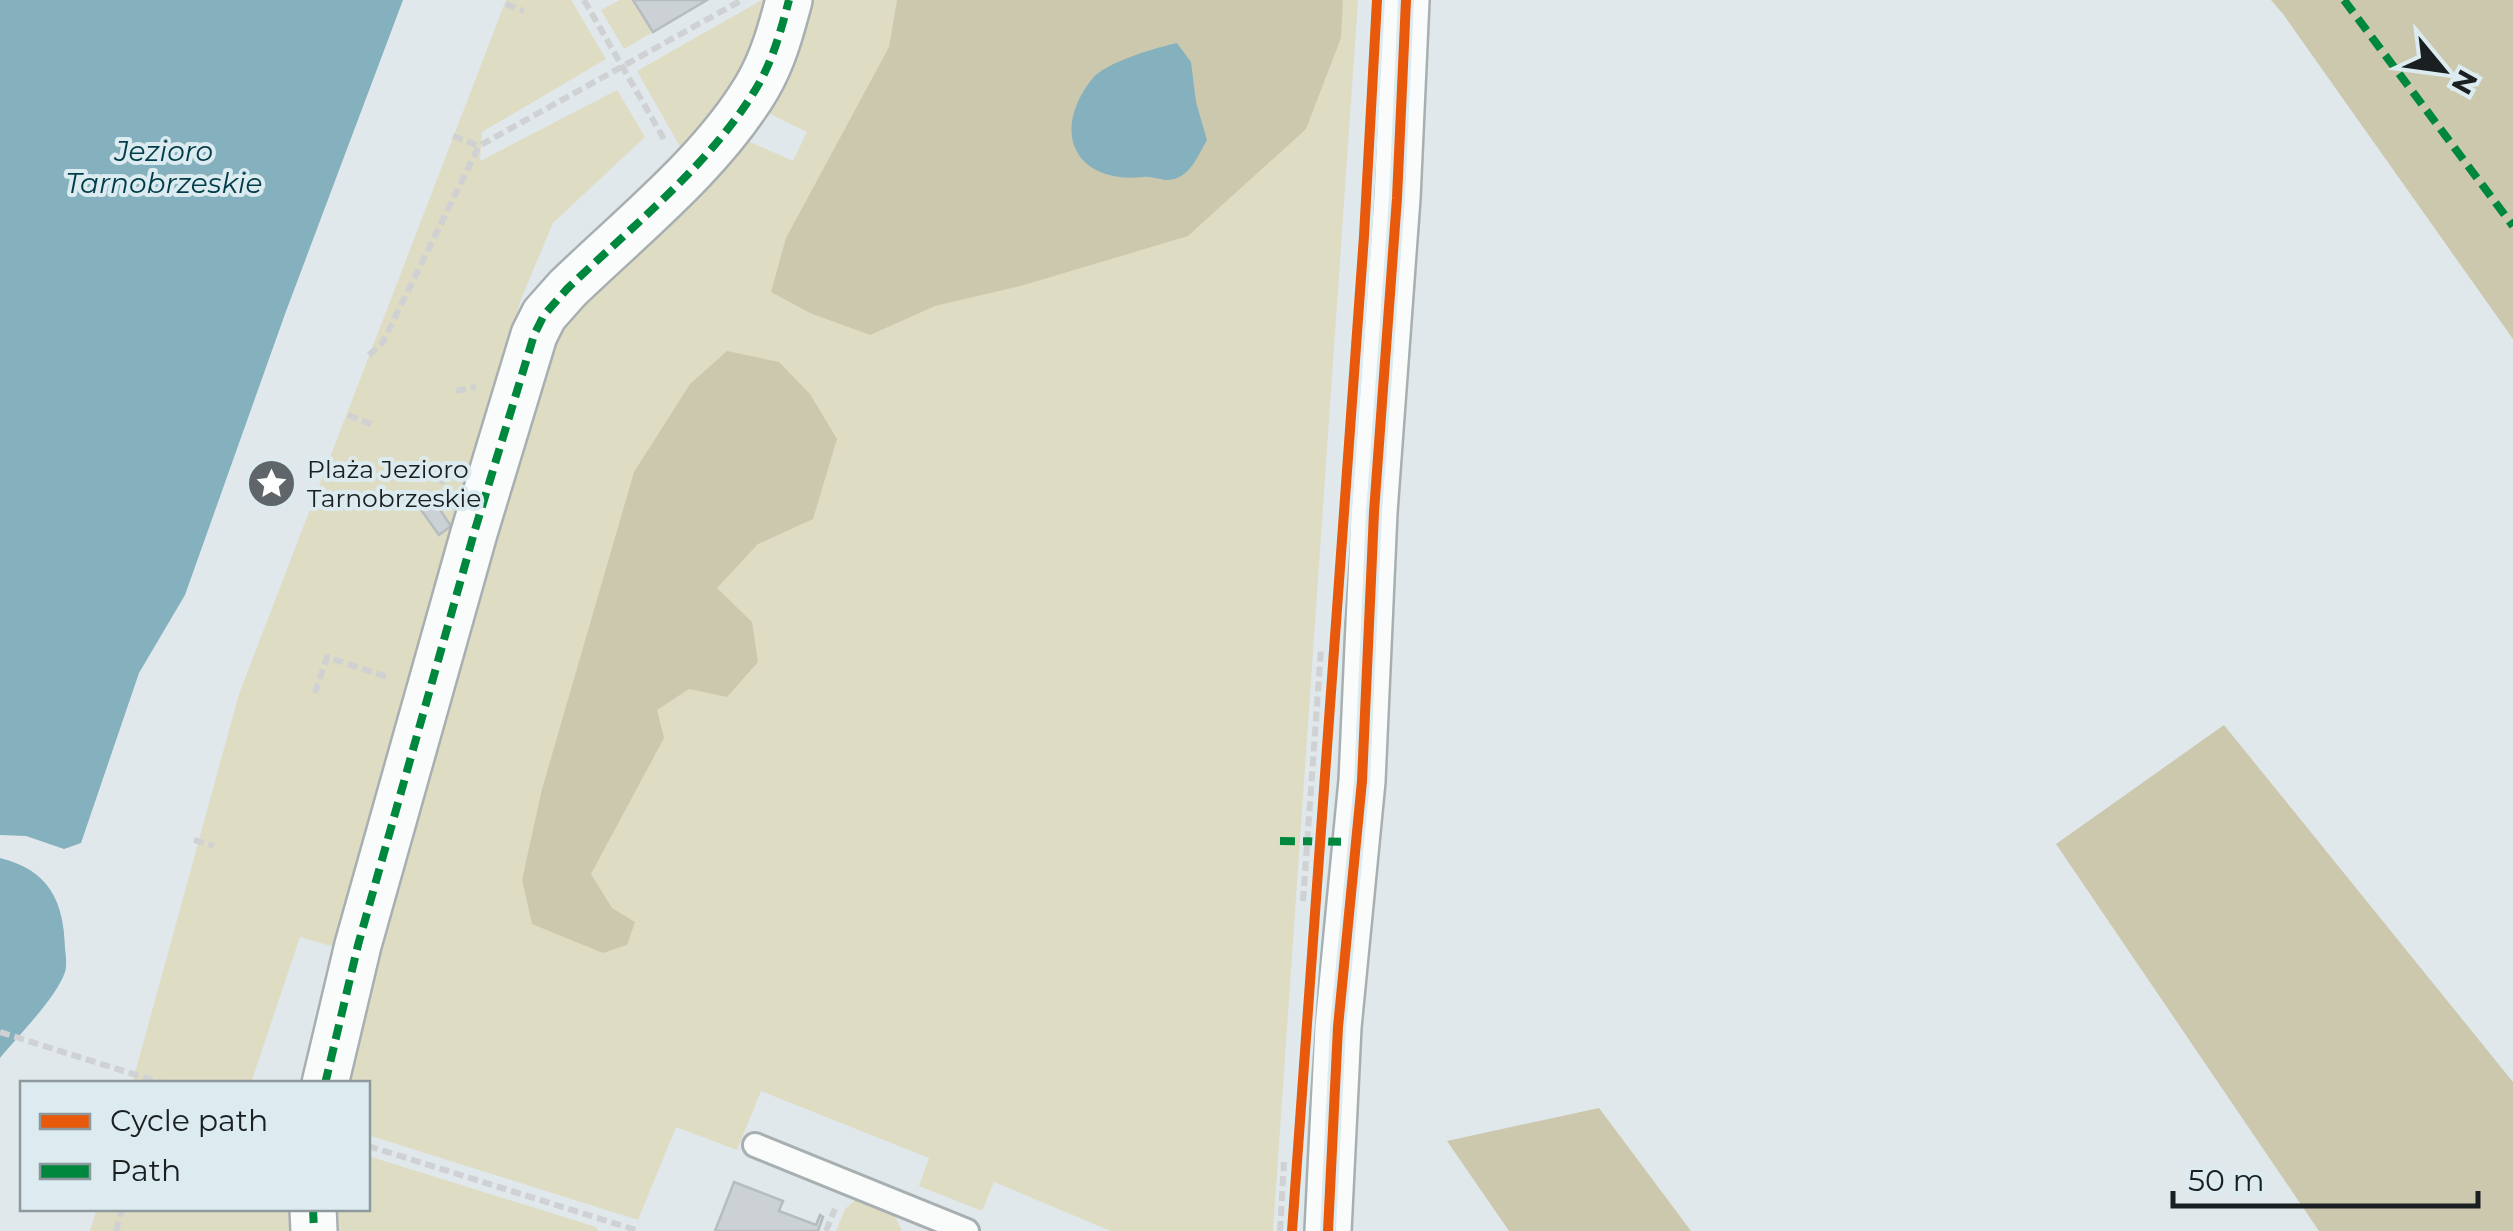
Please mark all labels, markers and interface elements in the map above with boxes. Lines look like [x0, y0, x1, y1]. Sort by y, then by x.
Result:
north arrow [2393, 20, 2493, 120]
text: N [2445, 64, 2485, 100]
water label: Jezioro Tarnobrzeskie [66, 134, 262, 200]
place label: Plaża Jezioro Tarnobrzeskie [307, 454, 481, 513]
place icon: Plaża Jezioro Tarnobrzeskie [246, 457, 298, 509]
legend [20, 1081, 370, 1211]
text: Cycle path [110, 1102, 268, 1139]
scale bar [2173, 1146, 2478, 1208]
text: Path [110, 1152, 181, 1189]
text: 50 m [2188, 1162, 2265, 1199]

